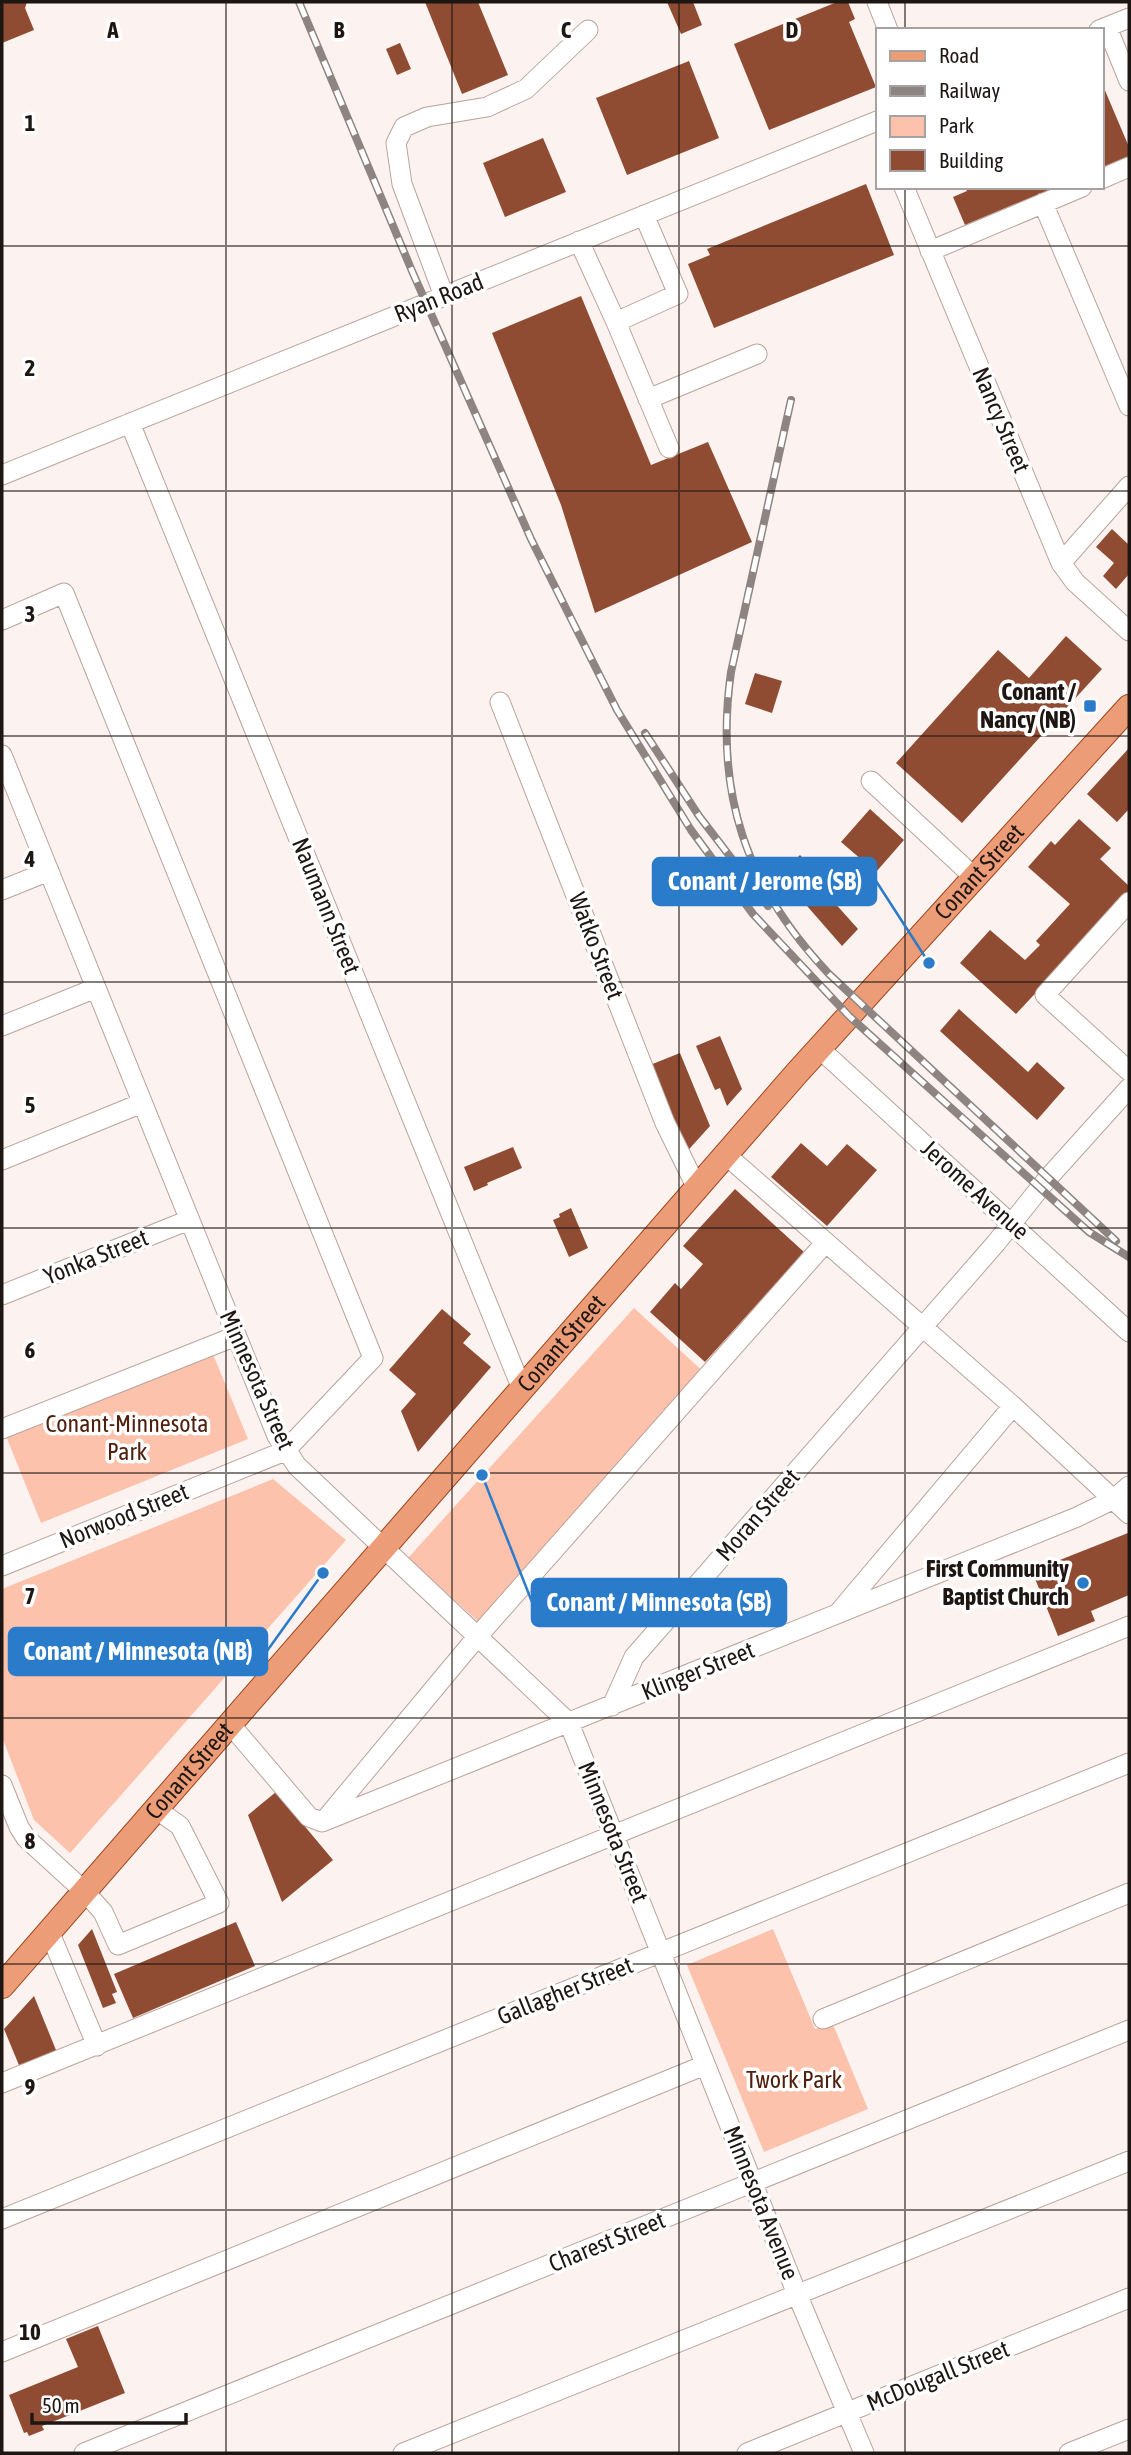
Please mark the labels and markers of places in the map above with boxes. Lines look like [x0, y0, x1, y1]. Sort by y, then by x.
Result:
place label: Conant / Nancy (NB) [980, 678, 1077, 733]
marker: Conant / Nancy (NB) [1082, 698, 1098, 714]
callout: Conant / Jerome (SB) [653, 858, 876, 905]
place label: First Community Baptist Church [926, 1555, 1069, 1610]
marker: First Community Baptist Church [1075, 1575, 1091, 1591]
callout: Conant / Minnesota (SB) [532, 1579, 786, 1626]
callout: Conant / Minnesota (NB) [9, 1628, 267, 1675]

